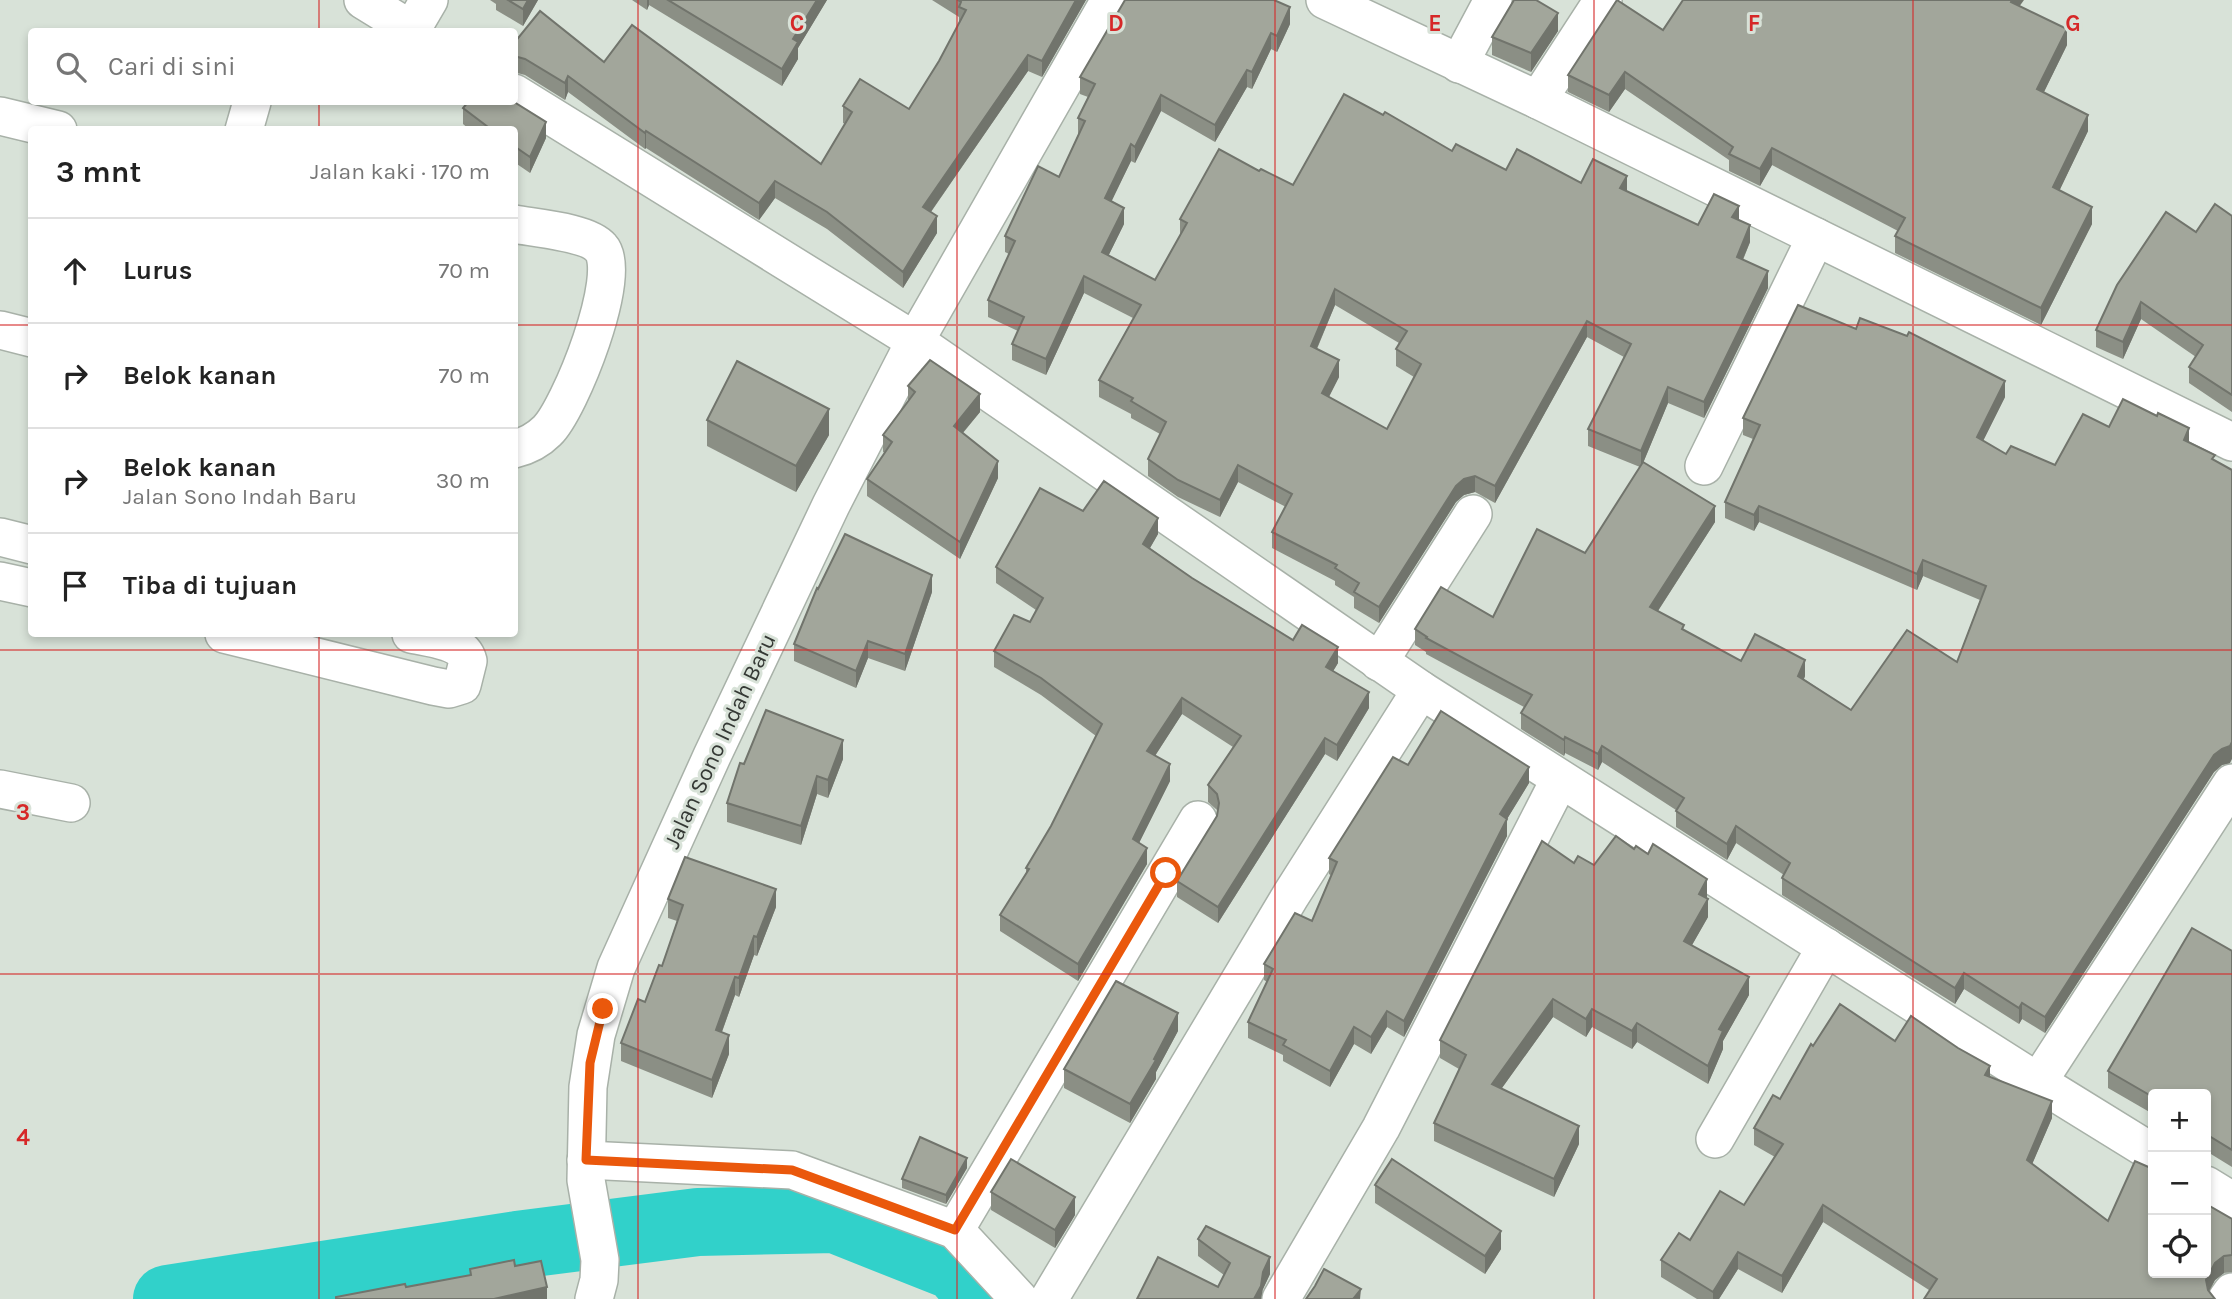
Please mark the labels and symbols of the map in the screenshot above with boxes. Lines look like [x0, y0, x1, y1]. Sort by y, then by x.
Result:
text: C [790, 10, 804, 37]
text: D [1108, 10, 1124, 37]
text: E [1428, 10, 1442, 37]
text: F [1748, 10, 1760, 37]
text: G [2065, 10, 2081, 37]
street label: Jalan Sono Indah Baru [658, 629, 782, 853]
text: 3 [16, 799, 30, 826]
route start [1150, 857, 1181, 888]
route end [587, 993, 618, 1024]
text: 4 [16, 1124, 30, 1151]

